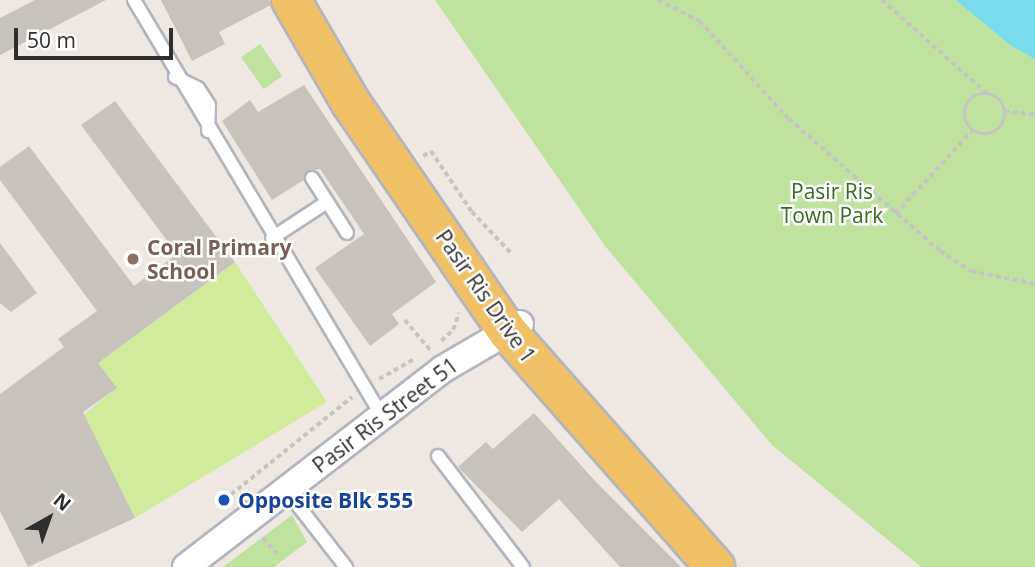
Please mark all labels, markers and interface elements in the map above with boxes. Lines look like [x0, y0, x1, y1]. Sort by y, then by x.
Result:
scale bar [18, 14, 177, 58]
text: 50 m [27, 26, 76, 54]
park label: Pasir Ris Town Park [781, 178, 883, 228]
street label: Pasir Ris Drive 1 [431, 225, 541, 367]
place label: Coral Primary School [147, 234, 291, 284]
marker: Coral Primary School [125, 251, 141, 267]
street label: Pasir Ris Street 51 [307, 352, 463, 478]
north arrow [14, 483, 84, 553]
text: N [48, 487, 77, 517]
place label: Opposite Blk 555 [238, 487, 413, 513]
marker: Opposite Blk 555 [216, 492, 232, 508]

